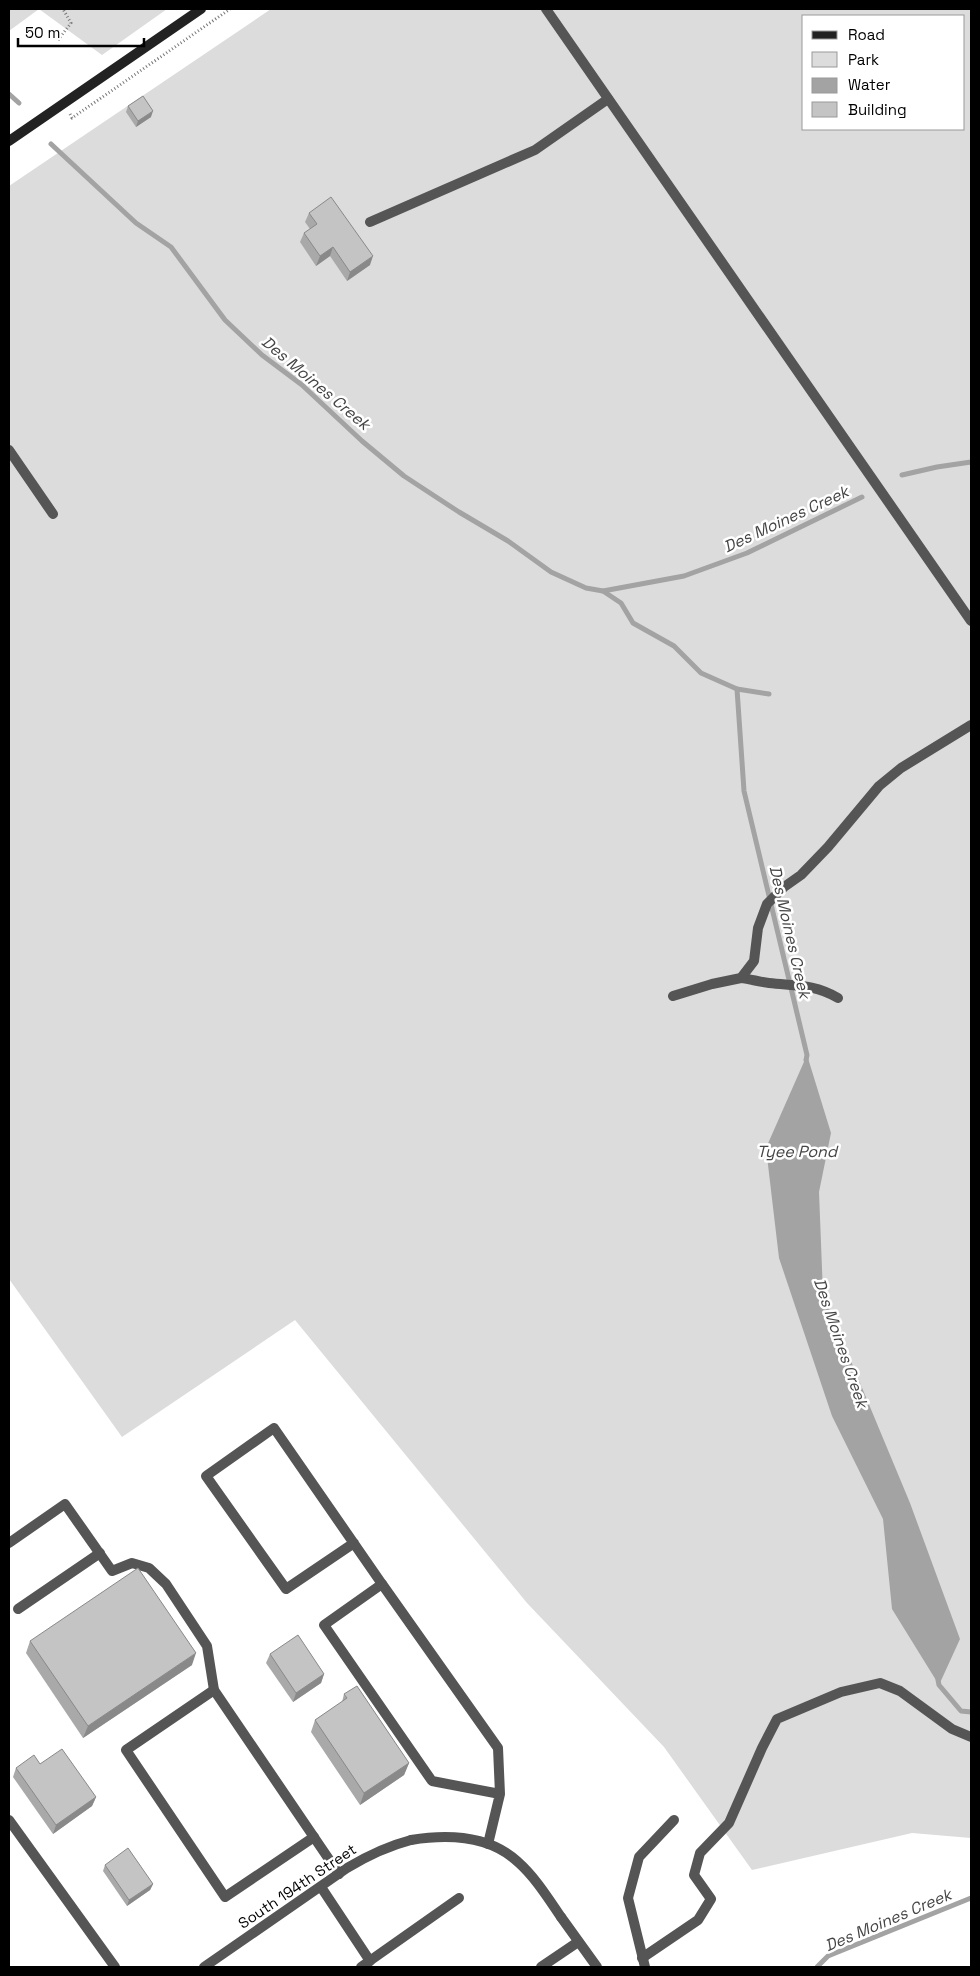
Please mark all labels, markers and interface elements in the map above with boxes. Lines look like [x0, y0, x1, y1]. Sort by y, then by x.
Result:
scale bar [18, 15, 144, 47]
legend [802, 15, 965, 130]
text: 50 m [25, 23, 60, 42]
text: Road [848, 25, 885, 44]
text: Park [848, 50, 879, 69]
text: Water [848, 75, 891, 94]
text: Building [848, 100, 907, 119]
water label: Des Moines Creek [257, 331, 377, 436]
water label: Des Moines Creek [720, 480, 854, 557]
water label: Des Moines Creek [765, 864, 816, 1003]
water label: Tyee Pond [757, 1141, 839, 1162]
water label: Des Moines Creek [809, 1275, 874, 1413]
street label: South 194th Street [234, 1839, 360, 1933]
water label: Des Moines Creek [821, 1883, 957, 1956]

